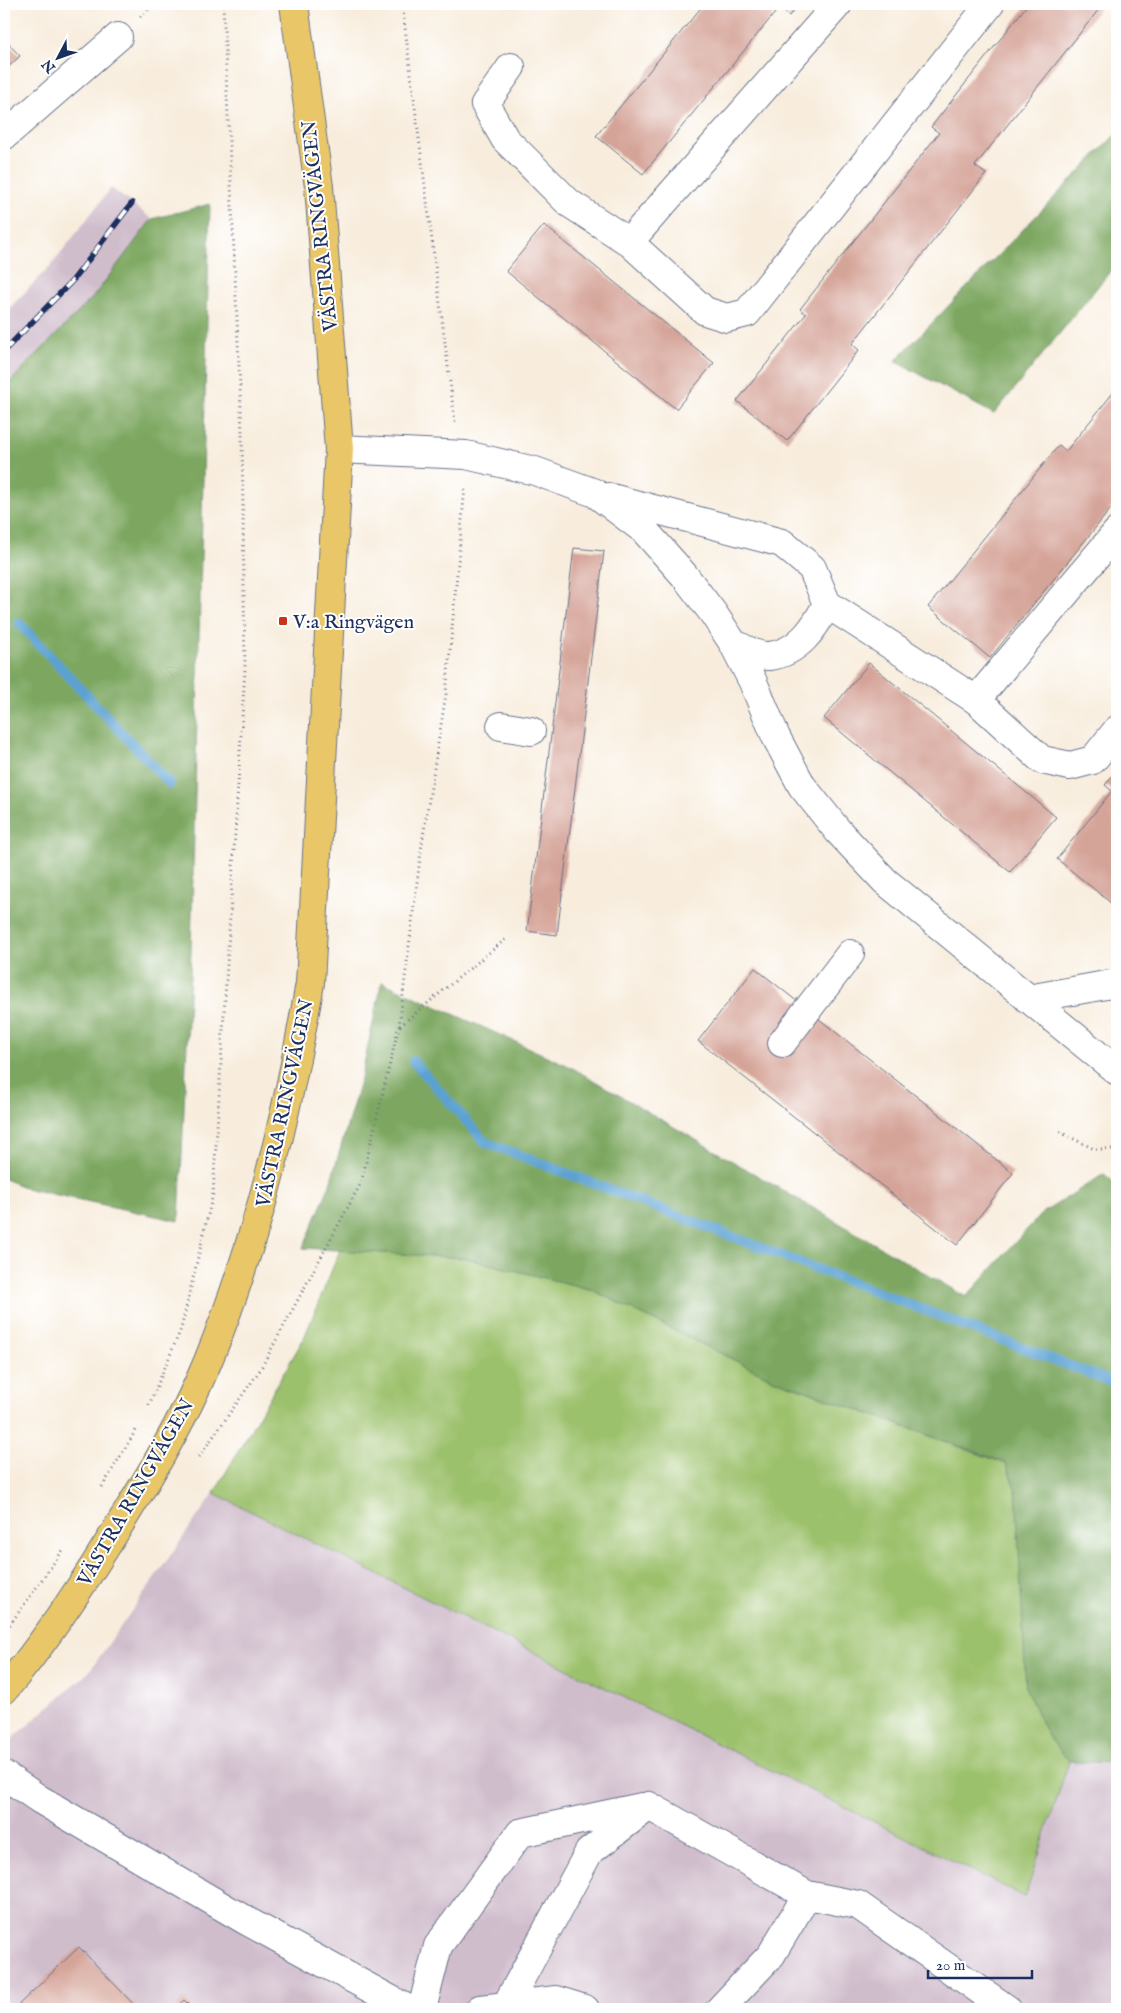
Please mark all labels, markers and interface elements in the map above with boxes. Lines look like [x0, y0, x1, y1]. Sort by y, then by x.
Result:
north arrow [32, 32, 82, 82]
text: N [38, 55, 60, 77]
street label: VÄSTRA RINGVÄGEN [297, 119, 344, 334]
place label: V:a Ringvägen [292, 610, 414, 635]
marker: V:a Ringvägen [277, 615, 289, 627]
street label: VÄSTRA RINGVÄGEN [251, 997, 320, 1211]
street label: VÄSTRA RINGVÄGEN [72, 1395, 200, 1592]
scale bar [928, 1948, 1032, 1980]
text: 20 m [936, 1956, 966, 1975]

